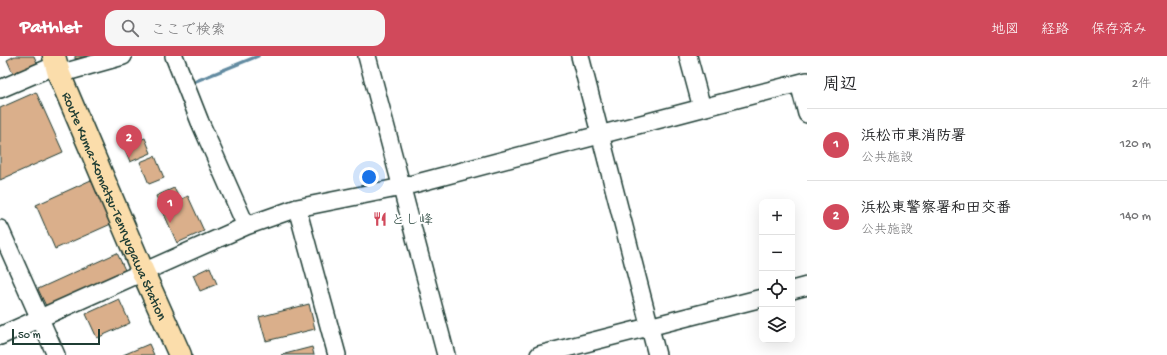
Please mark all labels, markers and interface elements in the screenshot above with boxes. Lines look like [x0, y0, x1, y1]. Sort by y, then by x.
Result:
search box [105, 10, 385, 46]
text: Pathlet [20, 17, 81, 40]
icon: search [119, 17, 141, 39]
text: ここで検索 [151, 22, 226, 40]
text: 地図 [991, 22, 1019, 39]
text: 経路 [1041, 22, 1069, 39]
text: 保存済み [1091, 22, 1147, 39]
text: 周辺 [823, 76, 857, 96]
text: 2件 [1132, 77, 1151, 92]
street label: Route Kuma-Komatsu-Tenryugawa Station [57, 90, 170, 324]
pin: 2 [116, 125, 142, 158]
text: 浜松市東消防署 [861, 128, 966, 146]
text: 1 [833, 137, 839, 152]
text: 120 m [1120, 137, 1151, 152]
text: 公共施設 [861, 151, 913, 166]
your location [359, 167, 379, 187]
pin: 1 [157, 190, 183, 223]
map controls [759, 199, 795, 343]
button: + [759, 199, 795, 235]
text: 浜松東警察署和田交番 [861, 200, 1011, 218]
text: 2 [833, 209, 839, 224]
text: 140 m [1120, 209, 1151, 224]
restaurant icon: とし峰 [372, 211, 388, 227]
place label: とし峰 [391, 213, 433, 230]
text: 公共施設 [861, 223, 913, 238]
button: − [759, 235, 795, 271]
button: locate [759, 271, 795, 307]
button: layers [759, 307, 795, 343]
scale bar [12, 327, 100, 346]
text: 50 m [18, 330, 40, 342]

